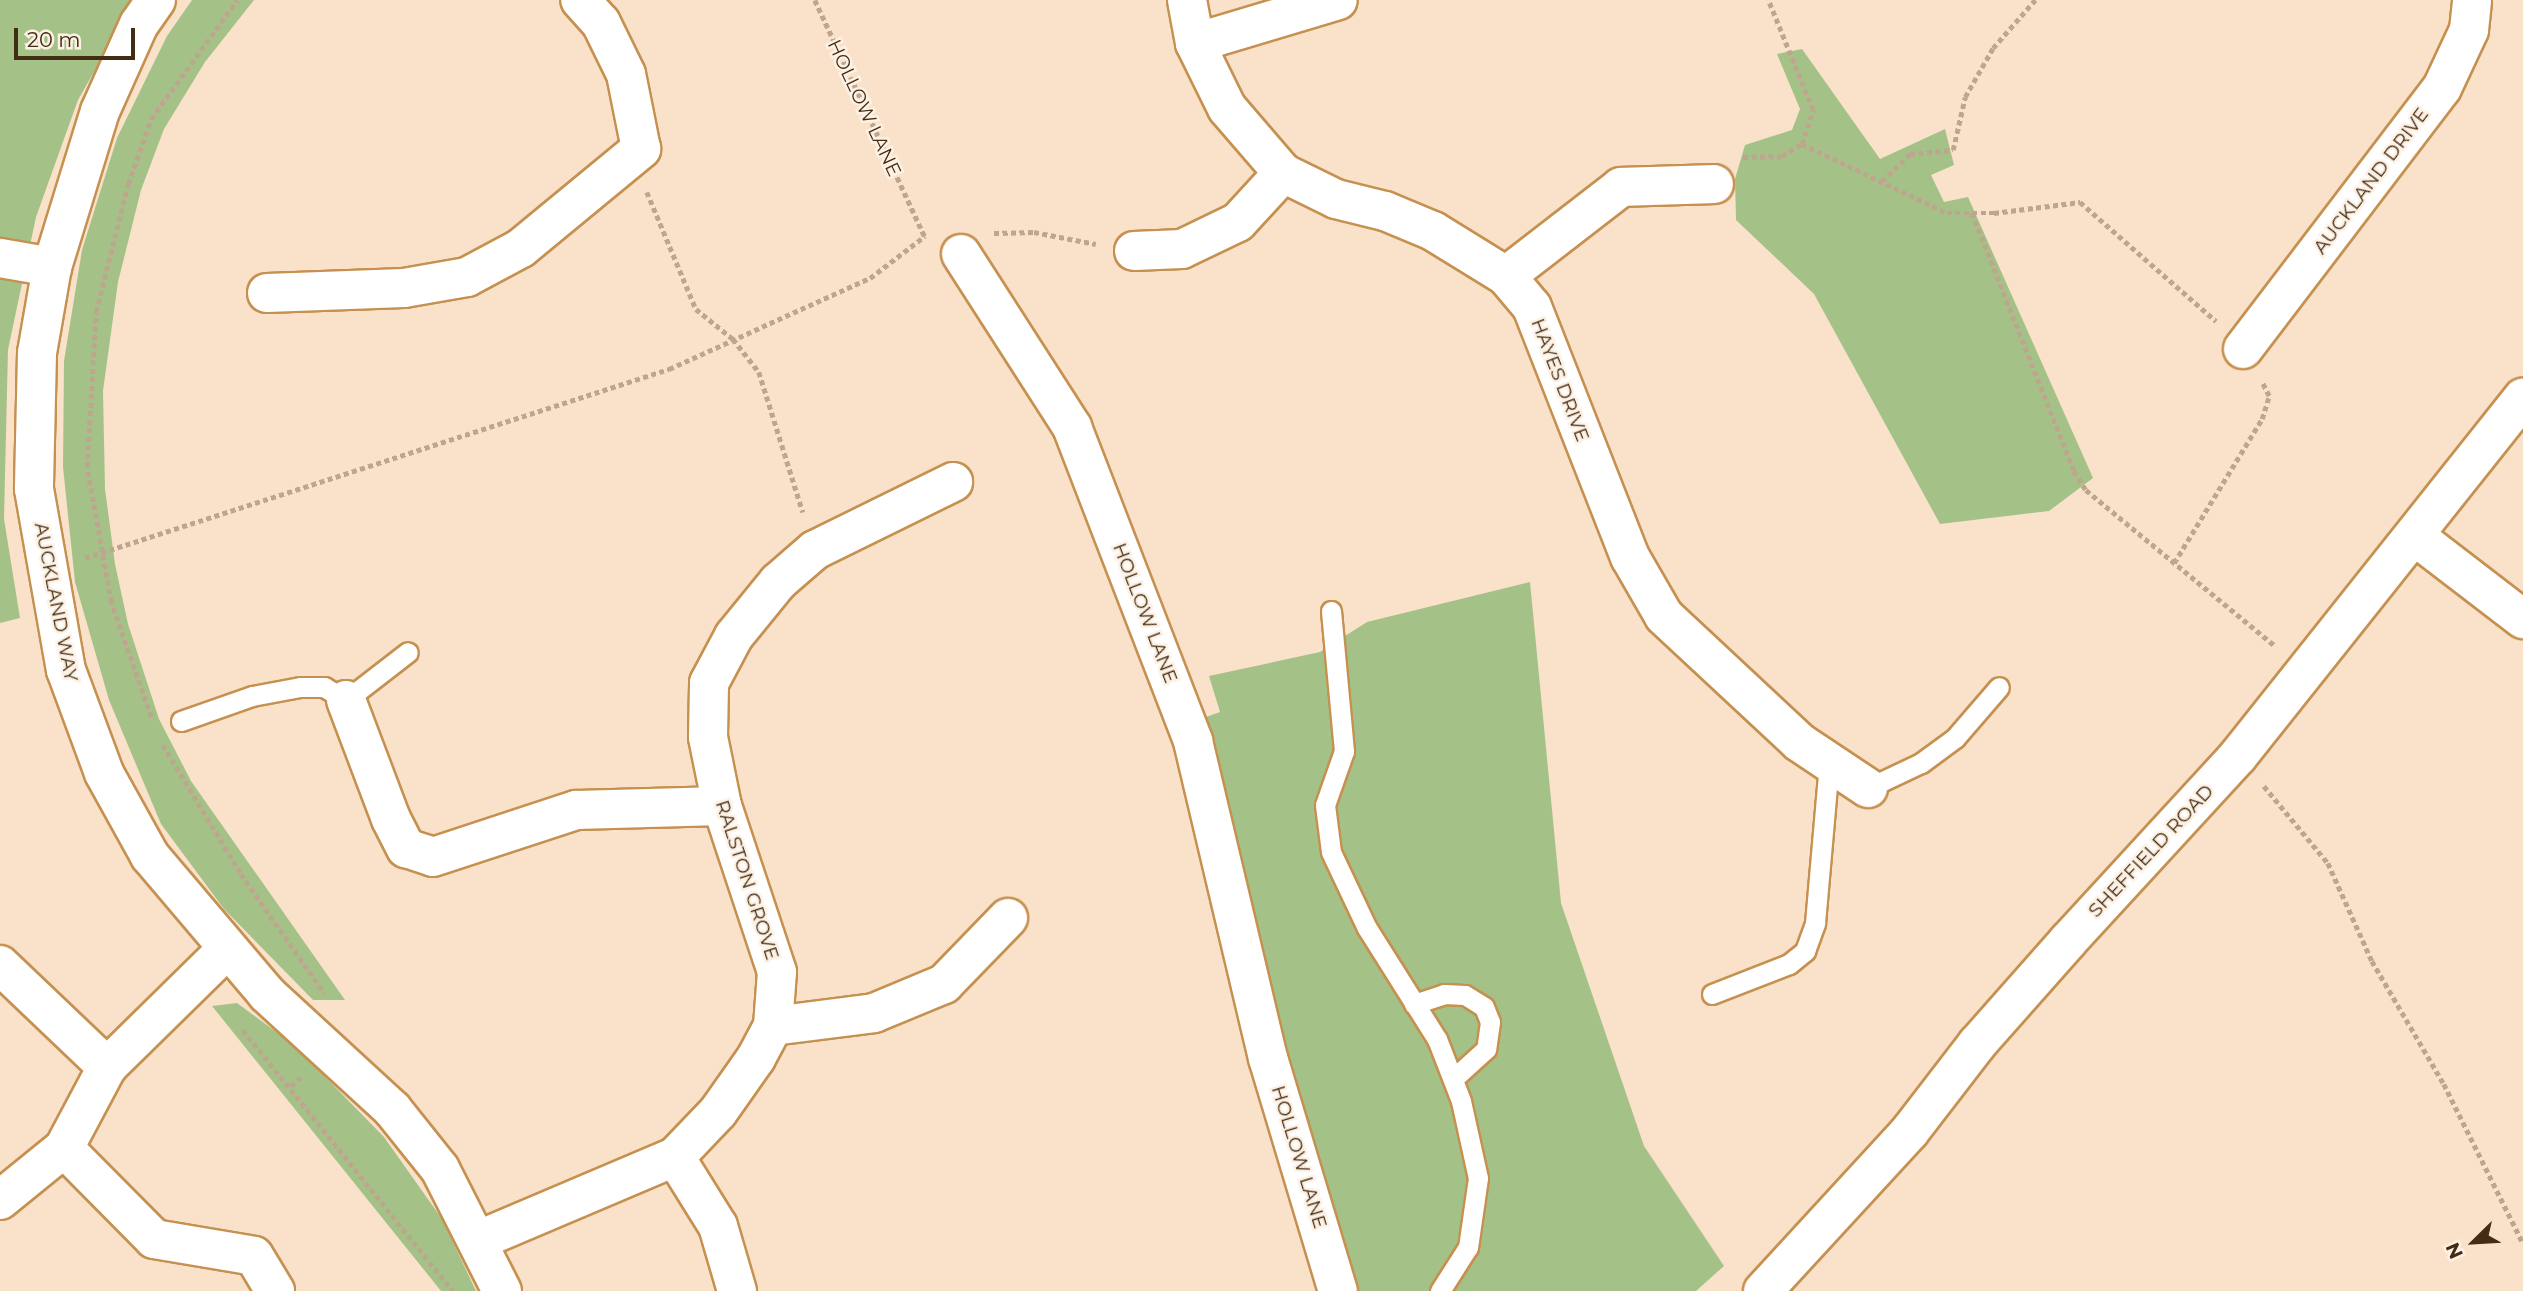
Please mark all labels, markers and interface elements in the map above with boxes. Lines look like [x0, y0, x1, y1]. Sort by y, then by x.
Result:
scale bar [18, 14, 138, 58]
text: 20 m [27, 27, 81, 52]
street label: HOLLOW LANE [822, 36, 906, 180]
street label: AUCKLAND DRIVE [2309, 104, 2433, 258]
street label: HAYES DRIVE [1526, 315, 1594, 445]
street label: AUCKLAND WAY [29, 521, 83, 683]
street label: HOLLOW LANE [1108, 540, 1182, 686]
street label: SHEFFIELD ROAD [2084, 780, 2218, 922]
street label: RALSTON GROVE [710, 797, 784, 963]
street label: HOLLOW LANE [1266, 1083, 1332, 1231]
north arrow [2439, 1207, 2509, 1277]
text: N [2441, 1239, 2468, 1262]

